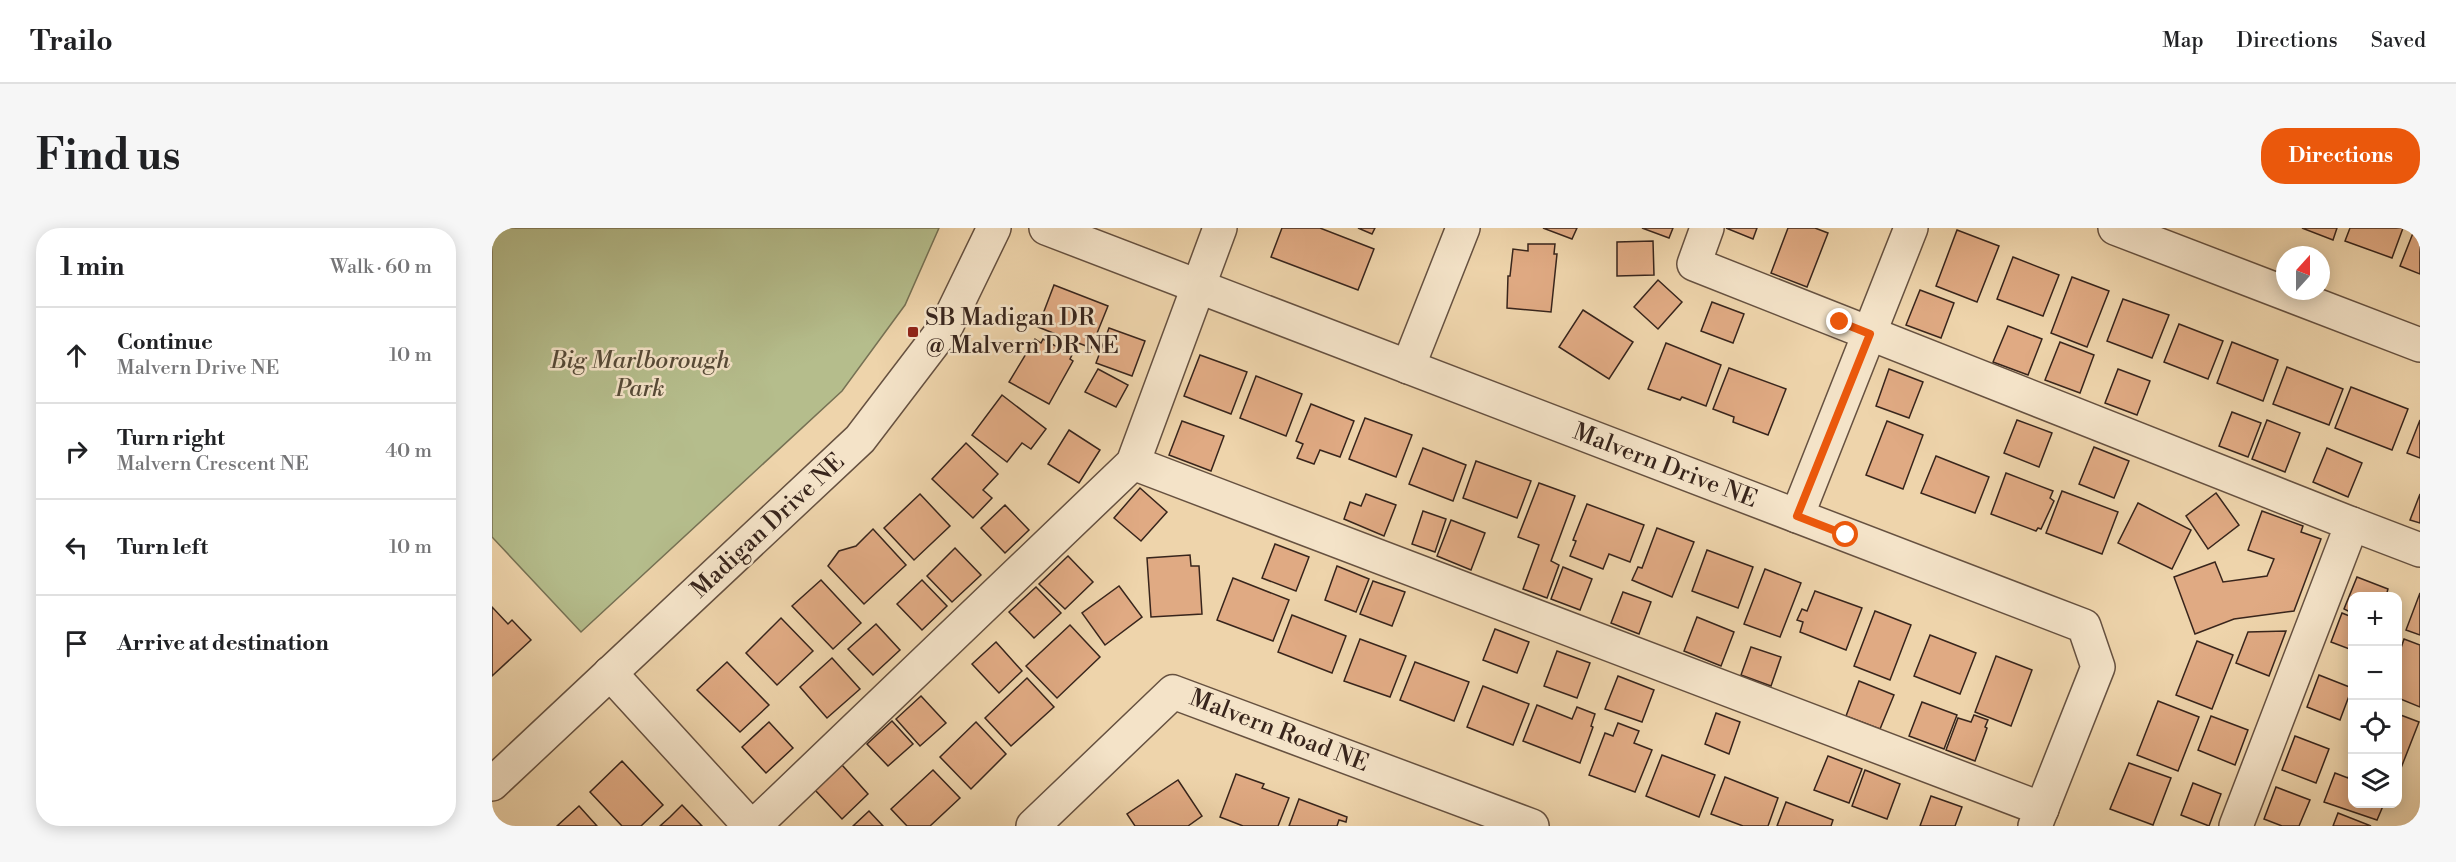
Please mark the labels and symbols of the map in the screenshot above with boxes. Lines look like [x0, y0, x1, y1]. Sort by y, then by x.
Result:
north arrow [2276, 246, 2330, 300]
place label: SB Madigan DR @ Malvern DR NE [925, 303, 1119, 361]
route end [1826, 308, 1852, 334]
marker: SB Madigan DR @ Malvern DR NE [906, 325, 920, 339]
park label: Big Marlborough Park [549, 346, 730, 404]
street label: Malvern Drive NE [1569, 417, 1761, 515]
street label: Madigan Drive NE [685, 447, 851, 605]
route start [1832, 521, 1858, 547]
street label: Malvern Road NE [1185, 683, 1373, 779]

